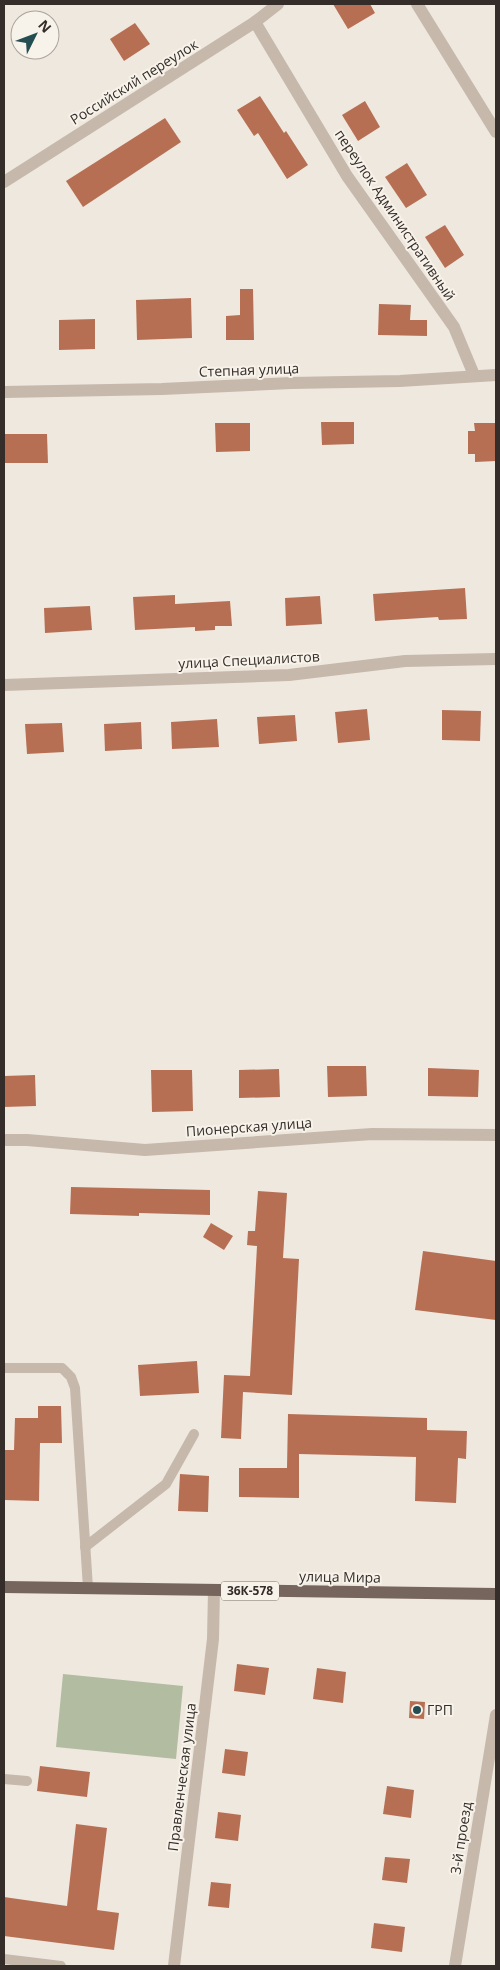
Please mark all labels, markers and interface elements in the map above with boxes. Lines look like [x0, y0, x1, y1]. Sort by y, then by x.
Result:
north arrow [10, 10, 60, 60]
text: N [34, 15, 56, 37]
street label: Российский переулок [66, 34, 202, 129]
street label: переулок Административный [331, 125, 460, 304]
street label: Степная улица [198, 358, 300, 381]
street label: улица Специалистов [178, 646, 320, 673]
street label: Пионерская улица [185, 1113, 313, 1140]
street label: улица Мира [299, 1566, 381, 1587]
road number: 36К-578 [221, 1582, 279, 1600]
place label: ГРП [427, 1700, 453, 1719]
street label: Правленческая улица [163, 1702, 200, 1852]
marker: ГРП [411, 1704, 423, 1716]
street label: 3-й проезд [445, 1800, 476, 1876]

